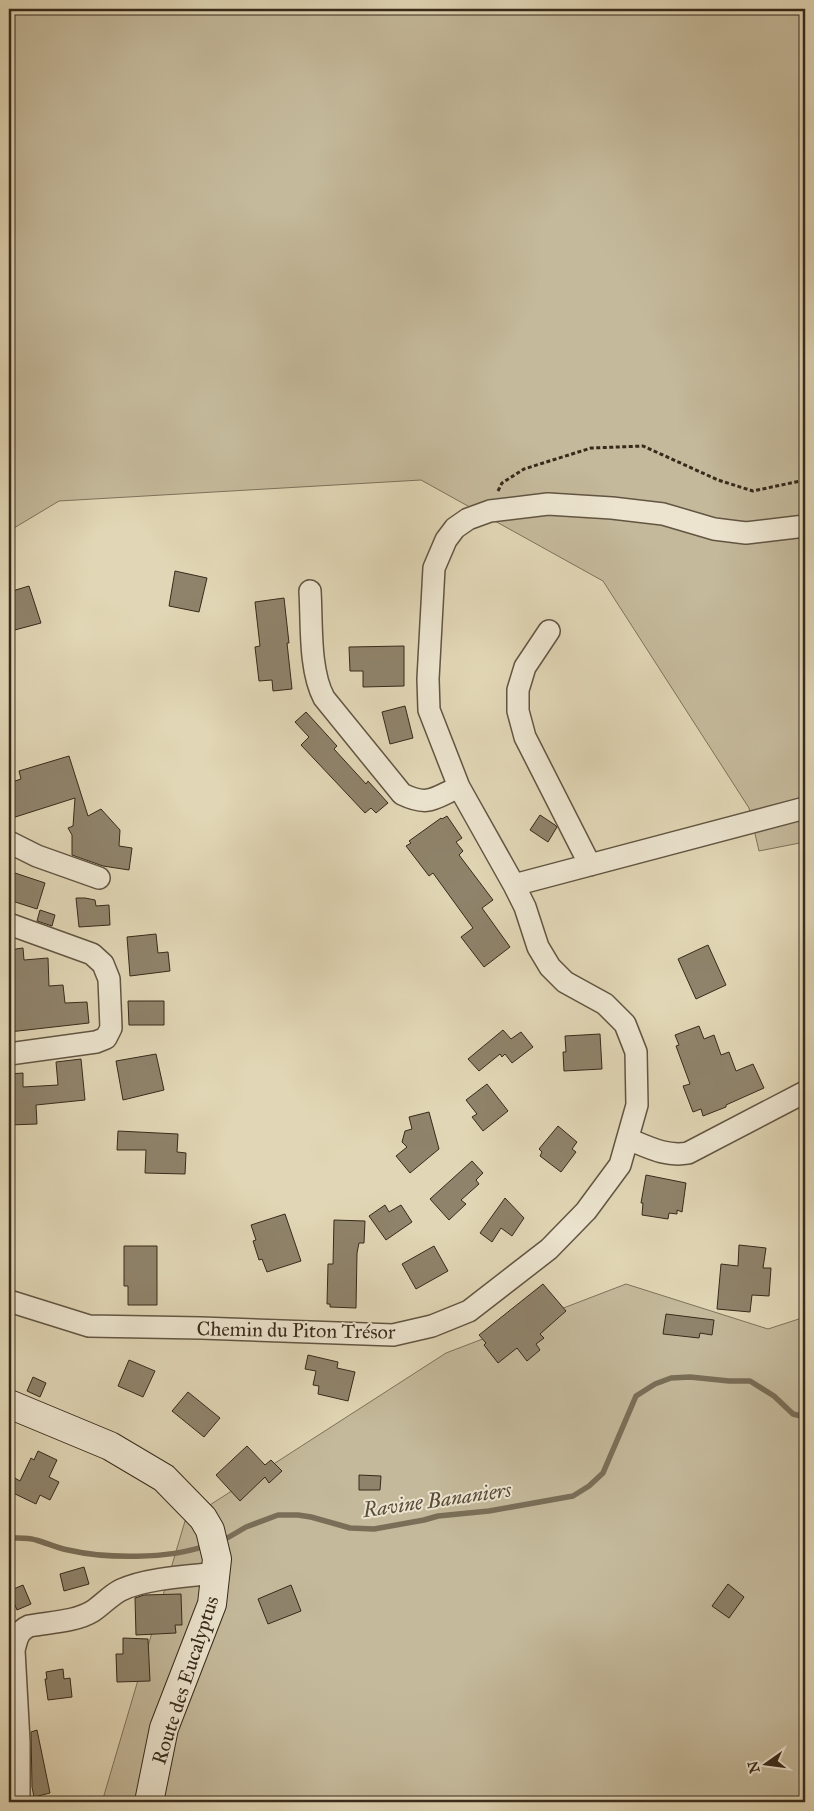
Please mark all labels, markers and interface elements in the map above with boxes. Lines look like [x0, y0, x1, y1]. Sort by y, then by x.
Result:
street label: Chemin du Piton Trésor [196, 1316, 396, 1344]
water label: Ravine Bananiers [360, 1477, 514, 1523]
street label: Route des Eucalyptus [146, 1593, 224, 1767]
north arrow [742, 1738, 792, 1788]
text: N [744, 1759, 764, 1775]

